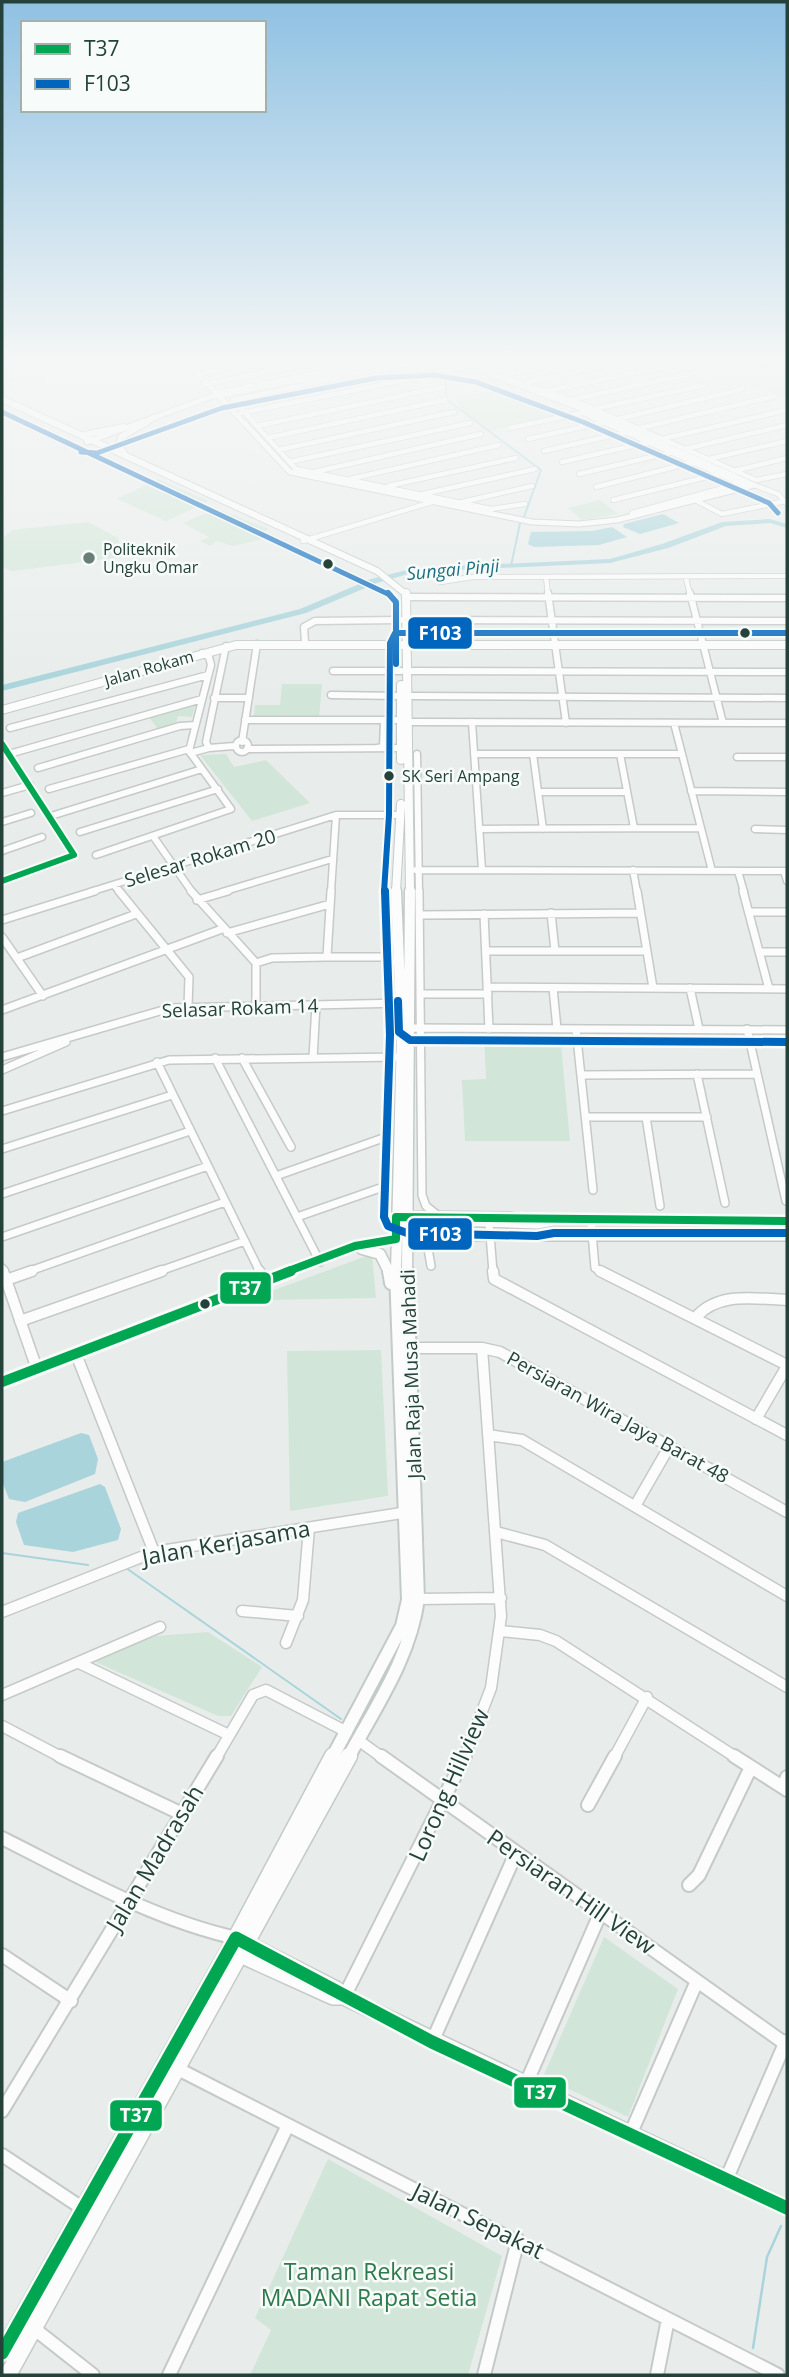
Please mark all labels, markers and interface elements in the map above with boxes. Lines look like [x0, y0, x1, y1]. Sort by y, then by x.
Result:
legend [21, 21, 266, 112]
text: T37 [84, 34, 120, 62]
text: F103 [84, 69, 131, 97]
place label: Politeknik Ungku Omar [103, 538, 199, 578]
marker: Politeknik Ungku Omar [81, 550, 97, 566]
water label: Sungai Pinji [406, 553, 501, 585]
unlabelled marker [321, 557, 335, 571]
line badge: F103 [407, 616, 473, 650]
text: F103 [418, 620, 462, 646]
unlabelled marker [738, 626, 752, 640]
street label: Jalan Rokam [100, 645, 196, 692]
place label: SK Seri Ampang [402, 765, 520, 787]
marker: SK Seri Ampang [382, 769, 396, 783]
street label: Selesar Rokam 20 [121, 823, 279, 893]
street label: Selasar Rokam 14 [161, 992, 319, 1024]
line badge: F103 [407, 1217, 473, 1251]
text: F103 [418, 1221, 462, 1247]
street label: Jalan Raja Musa Mahadi [394, 1269, 428, 1481]
line badge: T37 [219, 1271, 272, 1305]
text: T37 [229, 1275, 261, 1301]
unlabelled marker [198, 1297, 212, 1311]
street label: Persiaran Wira Jaya Barat 48 [502, 1345, 734, 1489]
street label: Jalan Kerjasama [137, 1511, 313, 1573]
street label: Lorong Hillview [400, 1703, 496, 1866]
street label: Jalan Madrasah [97, 1778, 210, 1938]
street label: Persiaran Hill View [481, 1821, 662, 1961]
line badge: T37 [513, 2076, 567, 2109]
text: T37 [524, 2079, 556, 2105]
line badge: T37 [109, 2099, 163, 2132]
text: T37 [120, 2102, 152, 2128]
street label: Jalan Sepakat [405, 2173, 550, 2266]
park label: Taman Rekreasi MADANI Rapat Setia [261, 2255, 477, 2313]

